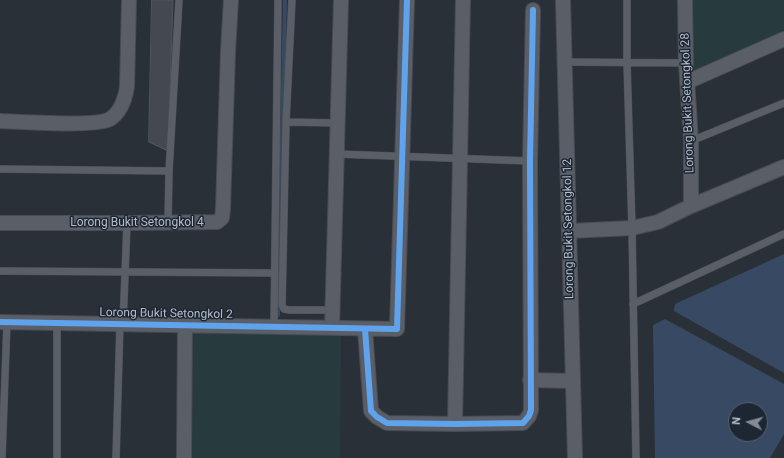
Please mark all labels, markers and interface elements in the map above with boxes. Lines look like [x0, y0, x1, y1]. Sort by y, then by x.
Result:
street label: Lorong Bukit Setongkol 28 [678, 33, 698, 173]
street label: Lorong Bukit Setongkol 12 [561, 159, 577, 299]
street label: Lorong Bukit Setongkol 4 [70, 216, 204, 230]
street label: Lorong Bukit Setongkol 2 [99, 306, 233, 322]
north arrow [728, 402, 768, 442]
text: N [730, 416, 743, 425]

